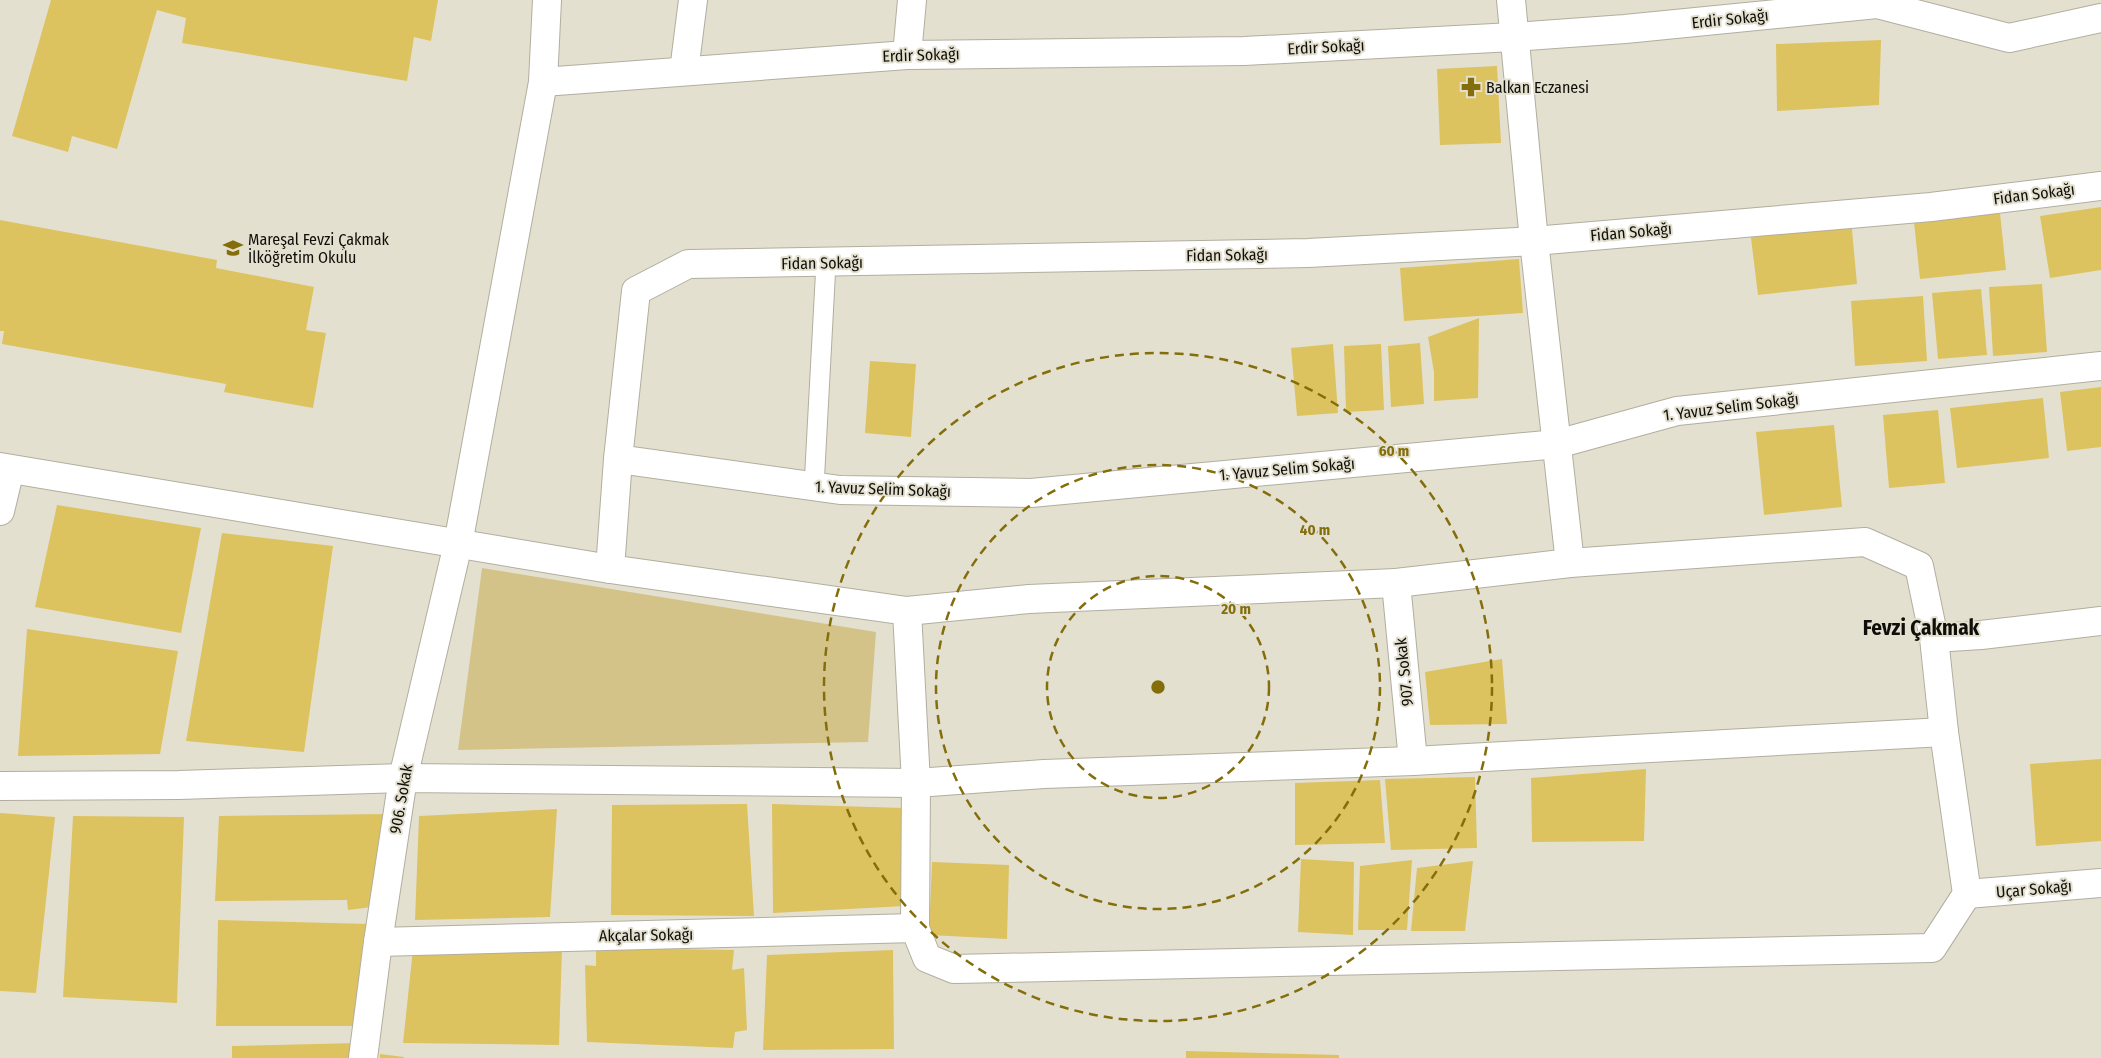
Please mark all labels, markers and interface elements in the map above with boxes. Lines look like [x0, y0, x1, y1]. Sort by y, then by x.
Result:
street label: Erdir Sokağı [1691, 6, 1769, 32]
street label: Erdir Sokağı [1287, 35, 1365, 59]
street label: Erdir Sokağı [882, 44, 960, 66]
pharmacy icon: Balkan Eczanesi [1460, 76, 1482, 98]
place label: Balkan Eczanesi [1486, 78, 1589, 97]
street label: Fidan Sokağı [1992, 180, 2076, 208]
street label: Fidan Sokağı [1589, 219, 1673, 245]
place label: Mareşal Fevzi Çakmak İlköğretim Okulu [248, 230, 390, 267]
school or university icon: Mareşal Fevzi Çakmak İlköğretim Okulu [222, 237, 244, 259]
street label: Fidan Sokağı [1186, 245, 1268, 265]
street label: Fidan Sokağı [781, 253, 863, 273]
street label: 1. Yavuz Selim Sokağı [1662, 389, 1800, 425]
text: 60 m [1379, 442, 1409, 460]
street label: 1. Yavuz Selim Sokağı [1218, 454, 1356, 484]
street label: 1. Yavuz Selim Sokağı [815, 477, 951, 501]
text: 40 m [1300, 521, 1330, 539]
text: 20 m [1220, 600, 1251, 618]
district label: Fevzi Çakmak [1863, 615, 1980, 641]
street label: 907. Sokak [1391, 636, 1417, 707]
centre of rings [1149, 678, 1167, 696]
street label: 906. Sokak [386, 762, 417, 835]
street label: Uçar Sokağı [1995, 876, 2073, 902]
street label: Akçalar Sokağı [599, 925, 693, 945]

